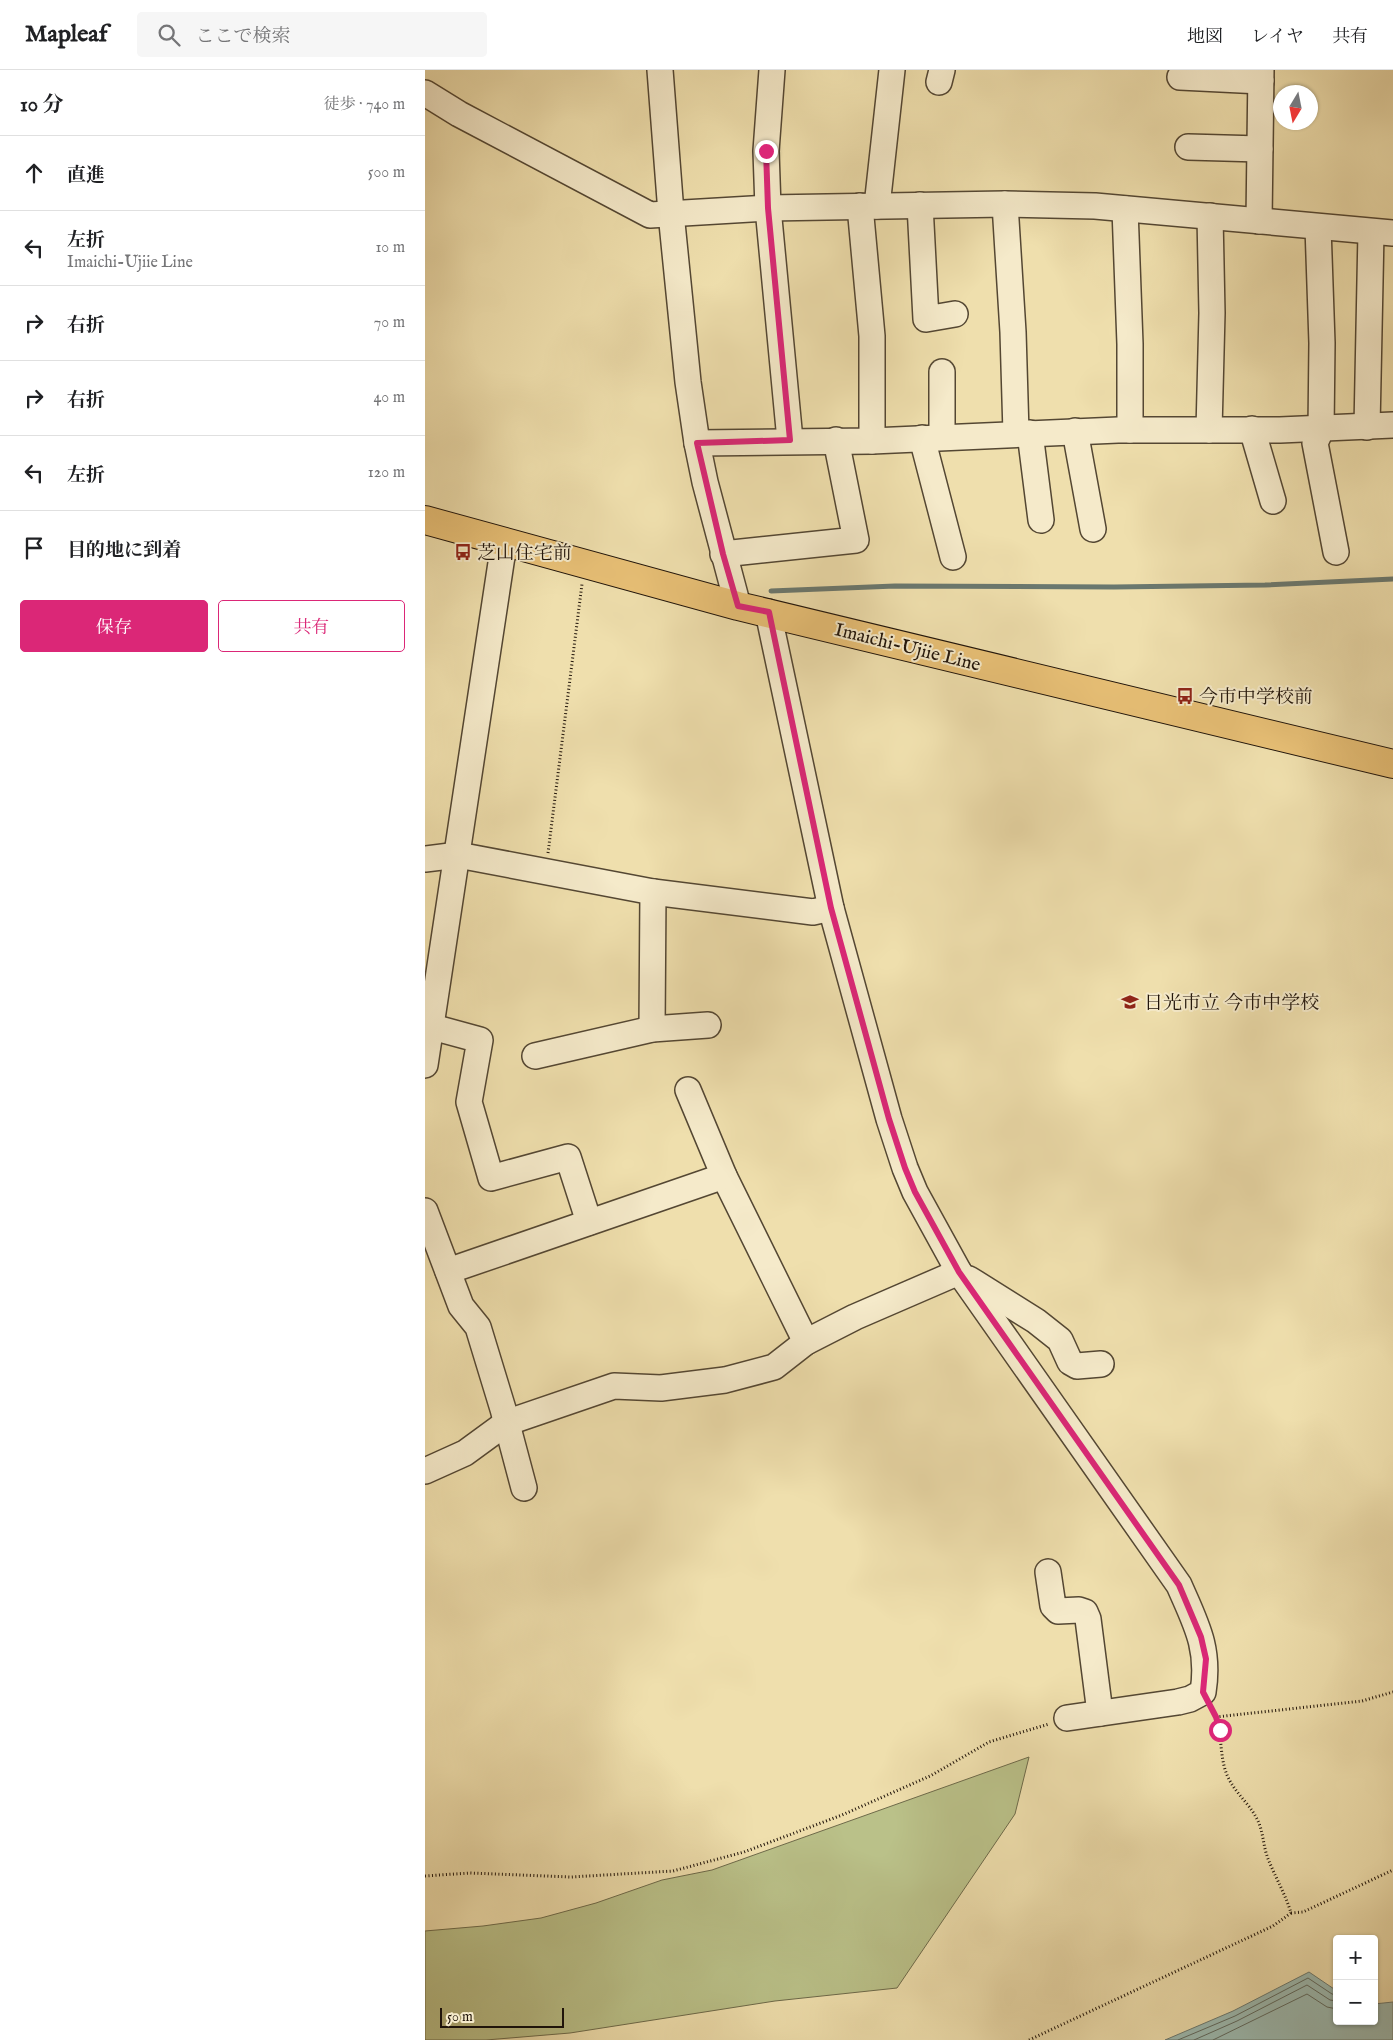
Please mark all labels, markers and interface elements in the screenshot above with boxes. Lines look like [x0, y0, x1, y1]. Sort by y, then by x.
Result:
search box [137, 12, 487, 57]
text: Mapleaf [25, 19, 107, 50]
icon: search [155, 21, 183, 49]
text: ここで検索 [195, 25, 290, 49]
text: 地図 [1187, 26, 1223, 49]
text: レイヤ [1251, 26, 1304, 49]
text: 共有 [1332, 26, 1368, 49]
north arrow [1273, 85, 1318, 130]
text: 10 分 [20, 92, 64, 119]
text: 徒歩 · 740 m [323, 95, 405, 115]
route end [755, 140, 778, 163]
icon: ahead [20, 159, 48, 187]
text: 500 m [368, 163, 405, 183]
text: 直進 [67, 164, 105, 188]
text: 左折 [67, 229, 105, 253]
icon: left [20, 234, 48, 262]
text: 10 m [375, 238, 405, 258]
text: Imaichi-Ujiie Line [67, 253, 193, 273]
icon: right [20, 309, 48, 337]
text: 70 m [374, 313, 405, 333]
text: 右折 [67, 314, 105, 338]
icon: right [20, 384, 48, 412]
text: 40 m [373, 388, 405, 408]
text: 右折 [67, 389, 105, 413]
icon: left [20, 459, 48, 487]
text: 120 m [368, 463, 405, 483]
text: 左折 [67, 464, 105, 488]
icon: arrive [20, 534, 48, 562]
text: 目的地に到着 [67, 539, 181, 563]
bus stop icon: 芝山住宅前 [453, 542, 473, 562]
place label: 芝山住宅前 [477, 542, 572, 566]
button: 保存 [20, 600, 208, 652]
button: 共有 [218, 600, 405, 652]
street label: Imaichi-Ujiie Line [832, 618, 983, 678]
bus stop icon: 今市中学校前 [1175, 686, 1195, 706]
place label: 今市中学校前 [1199, 686, 1313, 710]
school or university icon: 日光市立 今市中学校 [1120, 992, 1140, 1012]
place label: 日光市立 今市中学校 [1144, 992, 1319, 1016]
route start [1209, 1719, 1232, 1742]
map controls [1333, 1935, 1378, 2025]
button: + [1333, 1935, 1378, 1980]
button: − [1333, 1980, 1378, 2025]
scale bar [440, 2005, 564, 2028]
text: 50 m [447, 2008, 473, 2026]

